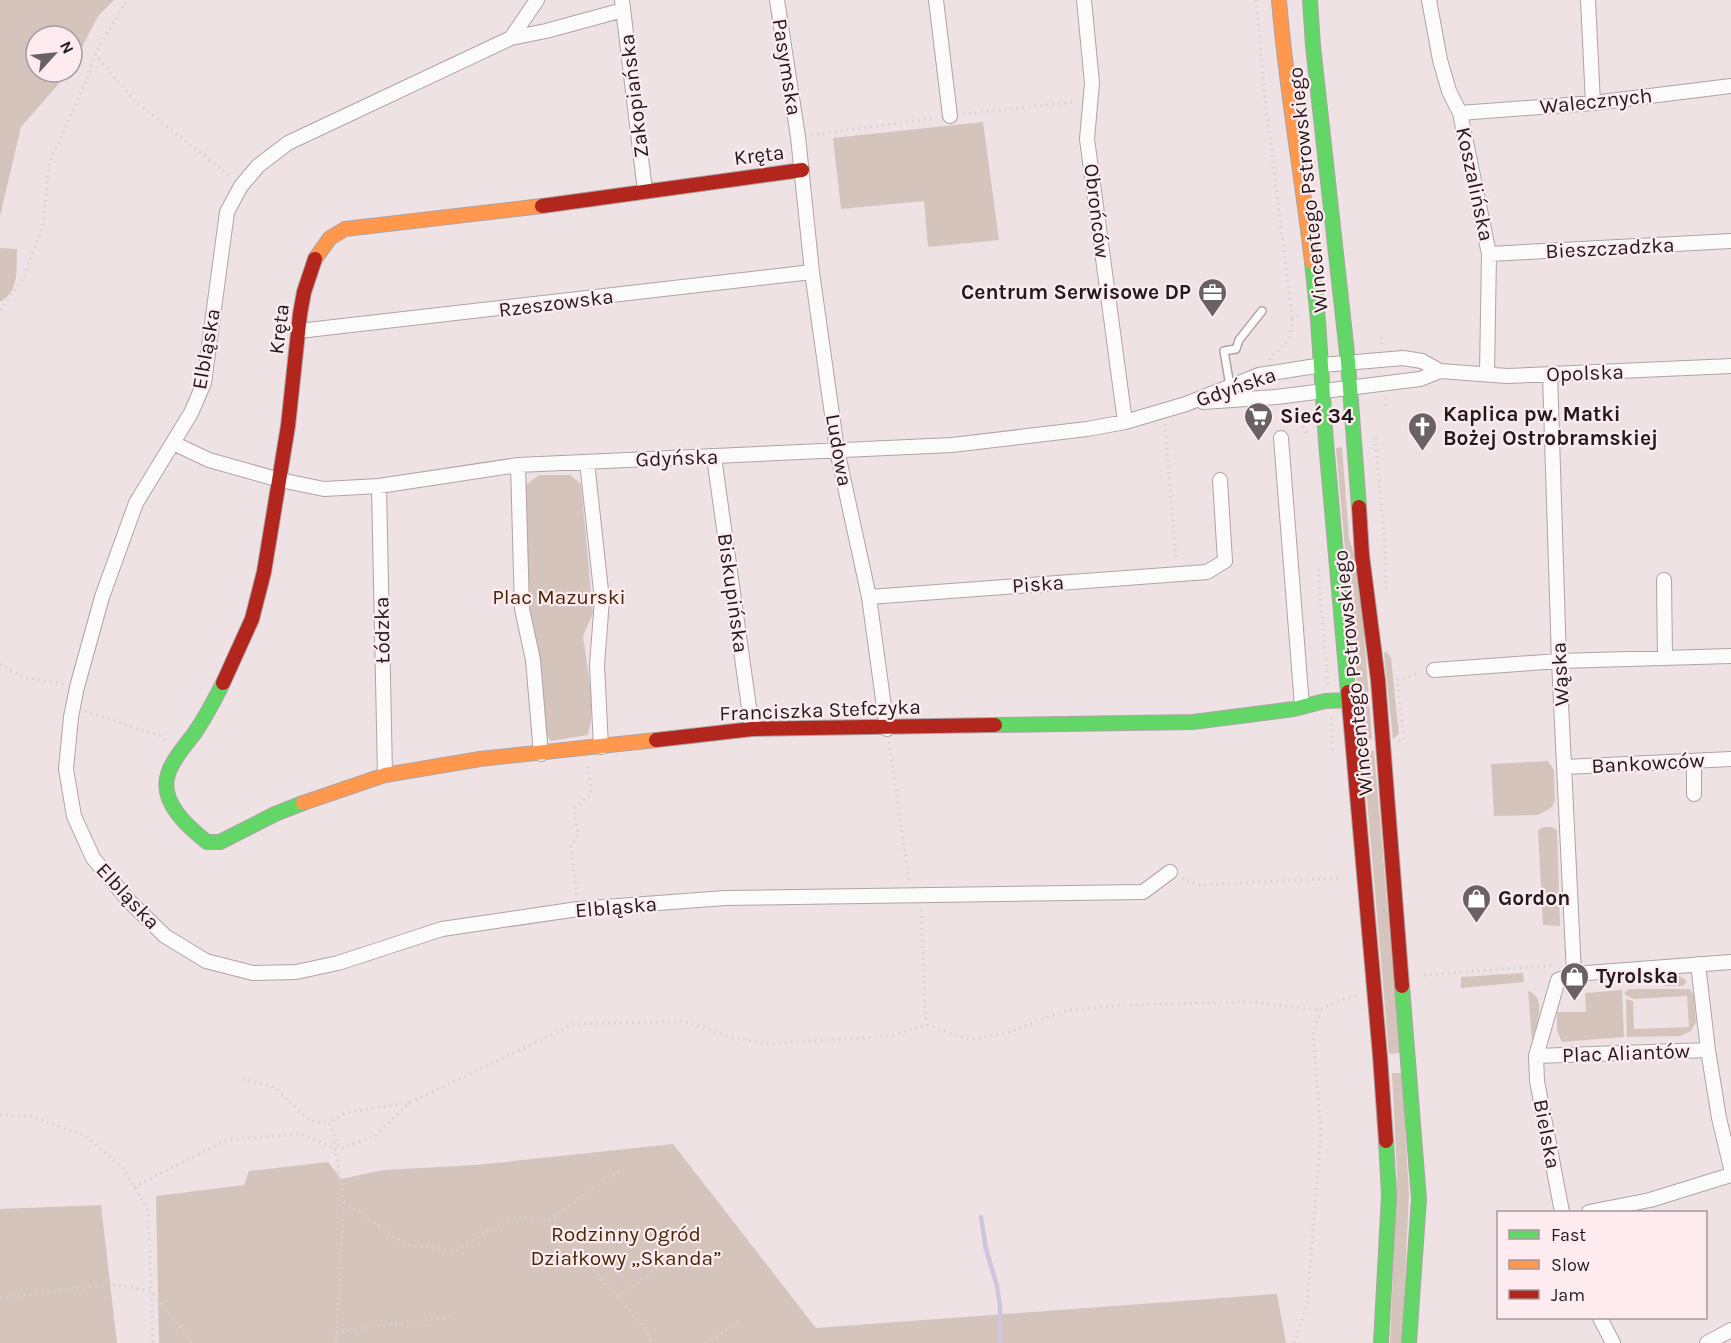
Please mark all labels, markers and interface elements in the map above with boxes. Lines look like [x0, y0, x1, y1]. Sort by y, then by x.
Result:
street label: Pasymska [768, 17, 806, 117]
north arrow [24, 24, 84, 84]
street label: Zakopiańska [615, 33, 653, 159]
text: N [56, 38, 78, 57]
street label: Wincentego Pstrowskiego [1283, 66, 1333, 314]
street label: Walecznych [1539, 83, 1653, 119]
street label: Koszalińska [1451, 125, 1499, 243]
street label: Kręta [732, 140, 786, 170]
street label: Obrońców [1079, 162, 1115, 260]
street label: Bieszczadzka [1545, 233, 1675, 263]
office icon: Centrum Serwisowe DP [1196, 276, 1228, 318]
place label: Centrum Serwisowe DP [961, 280, 1191, 304]
street label: Rzeszowska [497, 284, 615, 322]
street label: Kręta [264, 302, 294, 356]
street label: Elbląska [187, 307, 225, 391]
street label: Opolska [1546, 360, 1624, 386]
street label: Gdyńska [1193, 362, 1279, 412]
supermarket icon: Sieć 34 [1243, 400, 1275, 442]
place label: Kaplica pw. Matki Bożej Ostrobramskiej [1443, 402, 1658, 450]
place label: Sieć 34 [1280, 404, 1354, 428]
church icon: Kaplica pw. Matki Bożej Ostrobramskiej [1406, 410, 1438, 452]
street label: Ludowa [821, 412, 857, 488]
street label: Gdyńska [635, 445, 719, 471]
street label: Biskupińska [713, 532, 753, 654]
street label: Wincentego Pstrowskiego [1328, 549, 1378, 797]
street label: Piska [1011, 570, 1065, 598]
park label: Plac Mazurski [492, 585, 626, 609]
street label: Łódzka [369, 596, 395, 664]
street label: Wąska [1546, 641, 1574, 707]
street label: Franciszka Stefczyka [719, 694, 921, 726]
street label: Bankowców [1591, 748, 1705, 778]
street label: Elbląska [91, 858, 165, 934]
shop icon: Gordon [1461, 882, 1493, 924]
place label: Gordon [1498, 886, 1570, 910]
street label: Elbląska [574, 891, 658, 923]
shop icon: Tyrolska [1559, 960, 1591, 1002]
place label: Tyrolska [1596, 964, 1678, 988]
street label: Plac Aliantów [1562, 1039, 1690, 1067]
street label: Bielska [1529, 1097, 1565, 1171]
legend [1497, 1211, 1707, 1319]
park label: Rodzinny Ogród Działkowy „Skanda” [530, 1222, 722, 1270]
text: Fast [1551, 1224, 1586, 1246]
text: Slow [1551, 1254, 1590, 1276]
text: Jam [1551, 1284, 1585, 1306]

